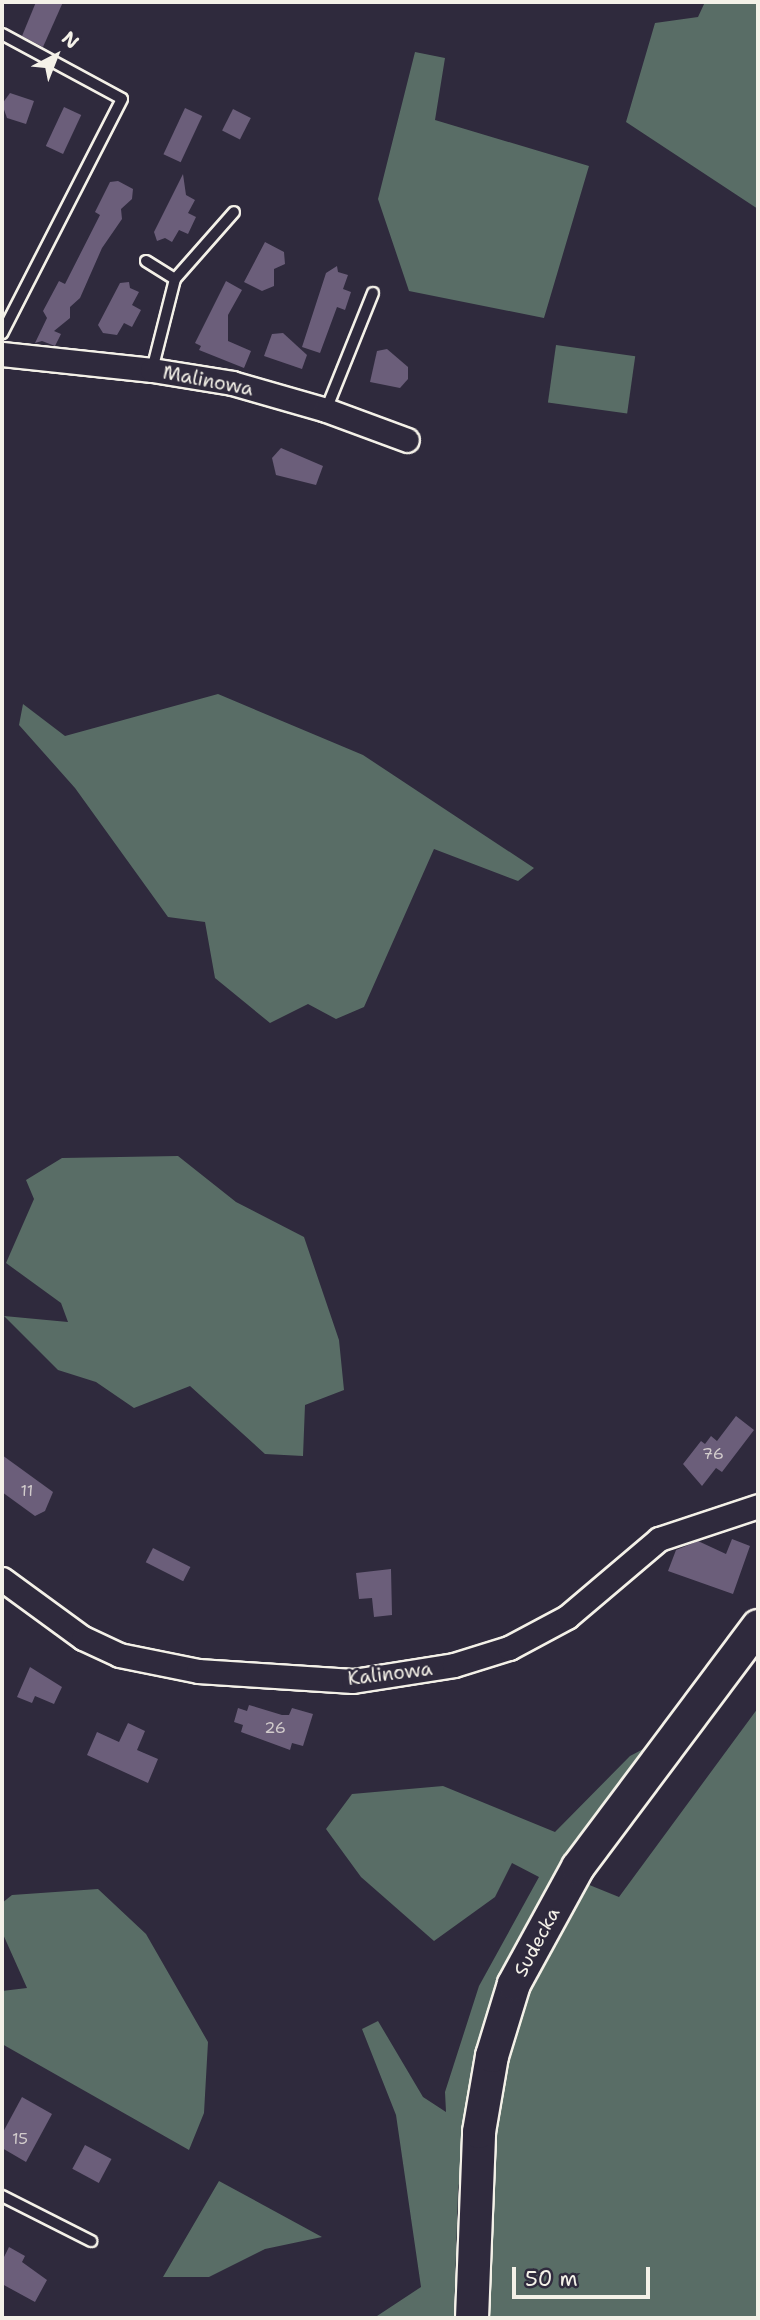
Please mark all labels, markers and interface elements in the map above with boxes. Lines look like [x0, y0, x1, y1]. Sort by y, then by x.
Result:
north arrow [21, 21, 91, 91]
text: N [56, 26, 84, 54]
street label: Malinowa [161, 361, 255, 401]
house number: 76 [702, 1444, 724, 1464]
house number: 11 [21, 1481, 33, 1501]
street label: Kalinowa [346, 1657, 434, 1691]
house number: 26 [264, 1718, 286, 1738]
street label: Sudecka [509, 1904, 565, 1980]
house number: 15 [12, 2129, 28, 2149]
scale bar [515, 2254, 653, 2298]
text: 50 m [525, 2265, 578, 2293]

